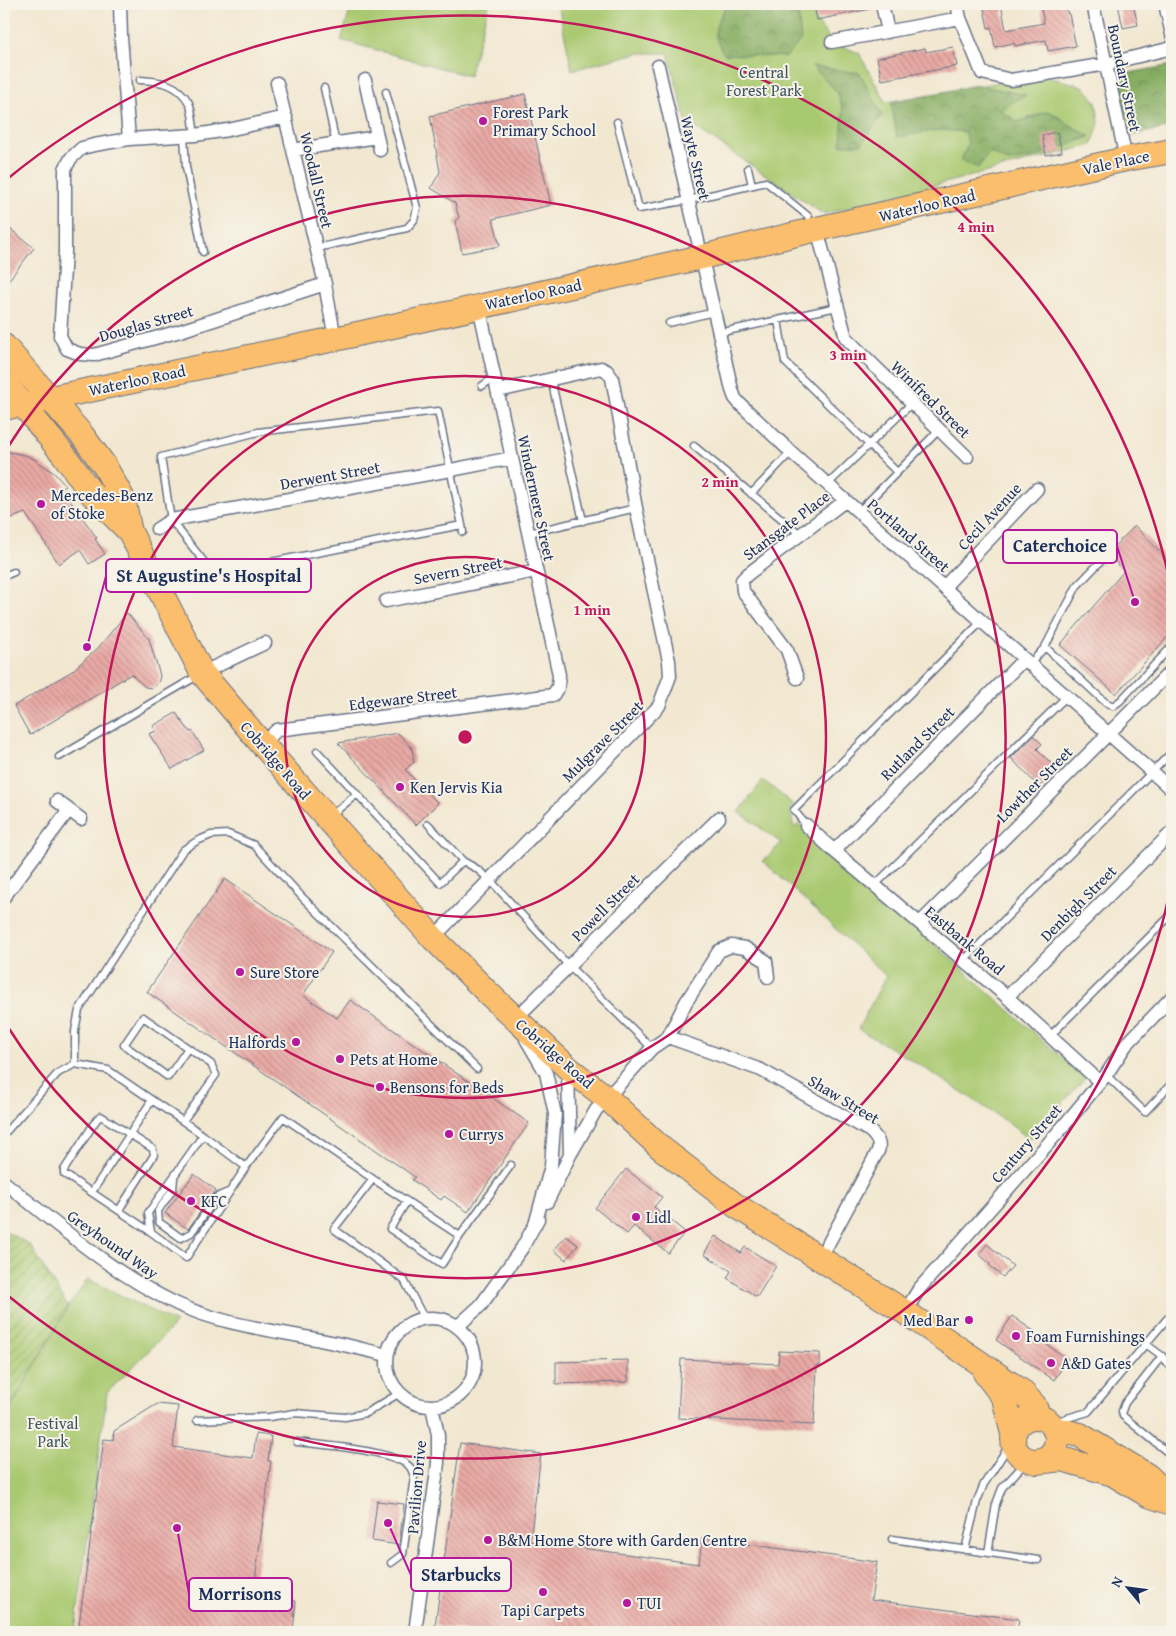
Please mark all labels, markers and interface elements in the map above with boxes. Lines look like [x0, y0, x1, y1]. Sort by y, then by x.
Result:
street label: Boundary Street [1102, 22, 1148, 134]
park label: Central Forest Park [726, 60, 803, 102]
place label: Forest Park Primary School [493, 100, 596, 142]
street label: Wayte Street [675, 114, 717, 203]
marker: Forest Park Primary School [477, 115, 489, 127]
street label: Woodall Street [294, 129, 340, 231]
street label: Vale Place [1080, 143, 1152, 181]
street label: Waterloo Road [877, 182, 978, 228]
text: 4 min [957, 216, 995, 237]
street label: Waterloo Road [483, 272, 584, 316]
street label: Douglas Street [96, 298, 196, 348]
text: 3 min [829, 344, 867, 365]
street label: Winifred Street [886, 355, 977, 444]
street label: Waterloo Road [87, 358, 188, 402]
street label: Windermere Street [512, 433, 562, 564]
street label: Derwent Street [278, 454, 382, 496]
text: 2 min [701, 471, 739, 492]
street label: Cecil Avenue [951, 477, 1027, 555]
place label: Mercedes-Benz of Stoke [51, 483, 153, 525]
street label: Stansgate Place [737, 484, 835, 566]
street label: Portland Street [862, 492, 956, 578]
marker: Mercedes-Benz of Stoke [35, 498, 47, 510]
callout: Caterchoice [1003, 530, 1117, 563]
text: Caterchoice [1013, 532, 1107, 559]
street label: Severn Street [412, 550, 505, 590]
callout: St Augustine's Hospital [106, 559, 311, 592]
text: St Augustine's Hospital [116, 562, 302, 589]
text: 1 min [573, 599, 611, 620]
street label: Edgeware Street [348, 679, 459, 717]
street label: Mulgrave Street [556, 694, 649, 787]
street label: Rutland Street [874, 700, 960, 786]
street label: Cobridge Road [235, 715, 317, 805]
centre of rings [456, 728, 474, 746]
street label: Lowther Street [990, 740, 1078, 828]
place label: Ken Jervis Kia [410, 775, 503, 799]
marker: Ken Jervis Kia [394, 781, 406, 793]
street label: Denbigh Street [1034, 859, 1122, 947]
street label: Powell Street [565, 867, 645, 947]
street label: Eastbank Road [920, 899, 1010, 981]
place label: Sure Store [250, 960, 319, 984]
marker: Sure Store [234, 966, 246, 978]
street label: Cobridge Road [510, 1012, 600, 1094]
place label: Halfords [229, 1030, 286, 1054]
marker: Halfords [290, 1036, 302, 1048]
place label: Pets at Home [350, 1047, 438, 1071]
marker: Pets at Home [334, 1053, 346, 1065]
street label: Shaw Street [804, 1068, 885, 1130]
place label: Bensons for Beds [390, 1075, 504, 1099]
marker: Bensons for Beds [374, 1081, 386, 1093]
street label: Century Street [985, 1098, 1067, 1188]
place label: Currys [459, 1122, 504, 1146]
marker: Currys [443, 1128, 455, 1140]
place label: KFC [201, 1189, 227, 1213]
marker: KFC [185, 1195, 197, 1207]
street label: Greyhound Way [62, 1204, 164, 1284]
place label: Lidl [646, 1205, 672, 1229]
marker: Lidl [630, 1211, 642, 1223]
place label: Med Bar [903, 1308, 959, 1332]
marker: Med Bar [963, 1314, 975, 1326]
place label: Foam Furnishings [1026, 1324, 1145, 1348]
marker: Foam Furnishings [1010, 1330, 1022, 1342]
place label: A&D Gates [1061, 1351, 1131, 1375]
marker: A&D Gates [1045, 1357, 1057, 1369]
park label: Festival Park [28, 1411, 79, 1453]
street label: Pavilion Drive [400, 1439, 432, 1535]
place label: B&M Home Store with Garden Centre [498, 1528, 747, 1552]
marker: B&M Home Store with Garden Centre [482, 1534, 494, 1546]
callout: Starbucks [411, 1558, 511, 1591]
text: Starbucks [421, 1561, 501, 1588]
north arrow [1104, 1564, 1154, 1614]
text: N [1106, 1572, 1128, 1591]
callout: Morrisons [189, 1578, 292, 1611]
text: Morrisons [199, 1580, 282, 1607]
marker: Tapi Carpets [537, 1586, 549, 1598]
place label: TUI [637, 1591, 662, 1615]
marker: TUI [621, 1597, 633, 1609]
place label: Tapi Carpets [501, 1598, 585, 1622]

